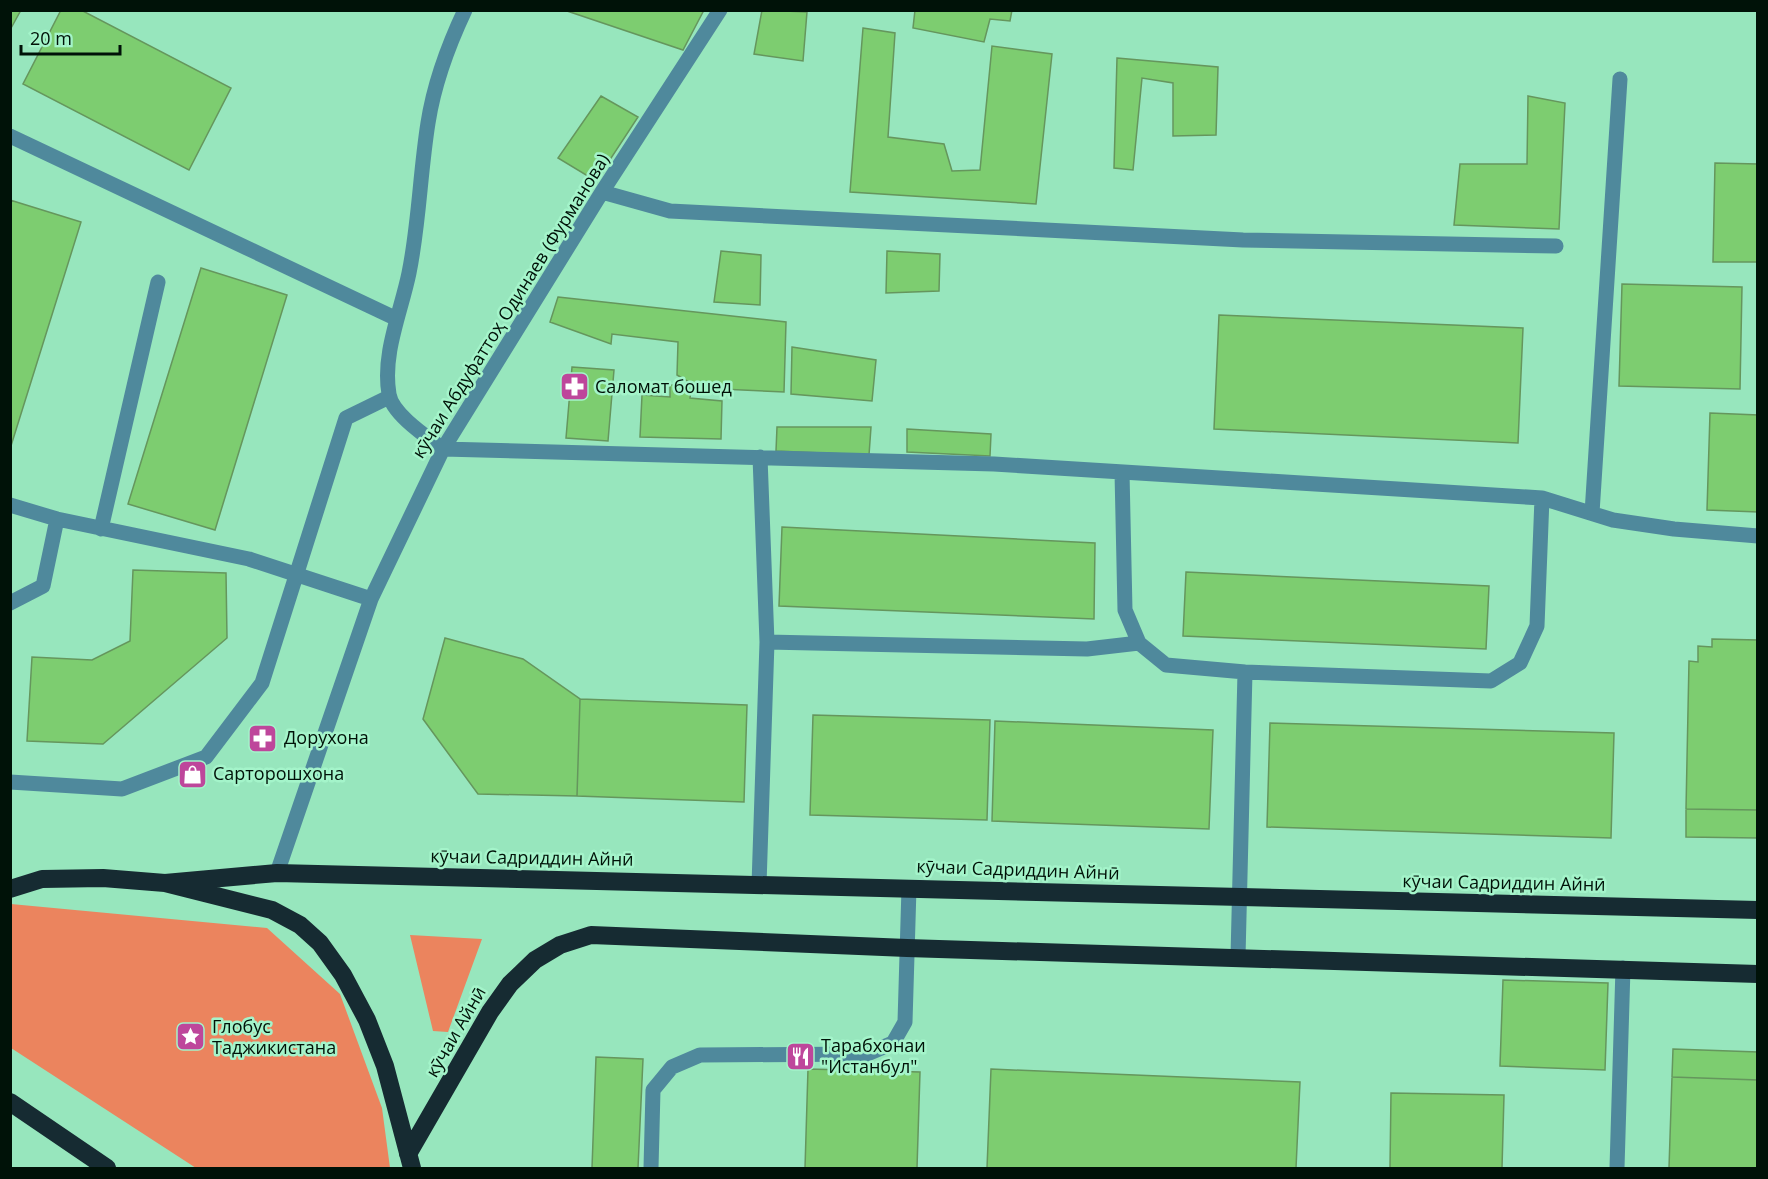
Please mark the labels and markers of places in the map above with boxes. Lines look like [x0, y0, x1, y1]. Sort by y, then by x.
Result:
pharmacy icon: Саломат бошед [558, 371, 590, 403]
place label: Саломат бошед [595, 374, 732, 398]
pharmacy icon: Дорухона [247, 722, 279, 754]
place label: Дорухона [284, 725, 369, 749]
shop icon: Сарторошхона [176, 758, 208, 790]
place label: Сарторошхона [213, 761, 344, 785]
place label: Глобус Таджикистана [212, 1014, 336, 1059]
place icon: Глобус Таджикистана [175, 1021, 207, 1053]
place label: Тарабхонаи "Истанбул" [821, 1033, 926, 1078]
restaurant icon: Тарабхонаи "Истанбул" [784, 1040, 816, 1072]

